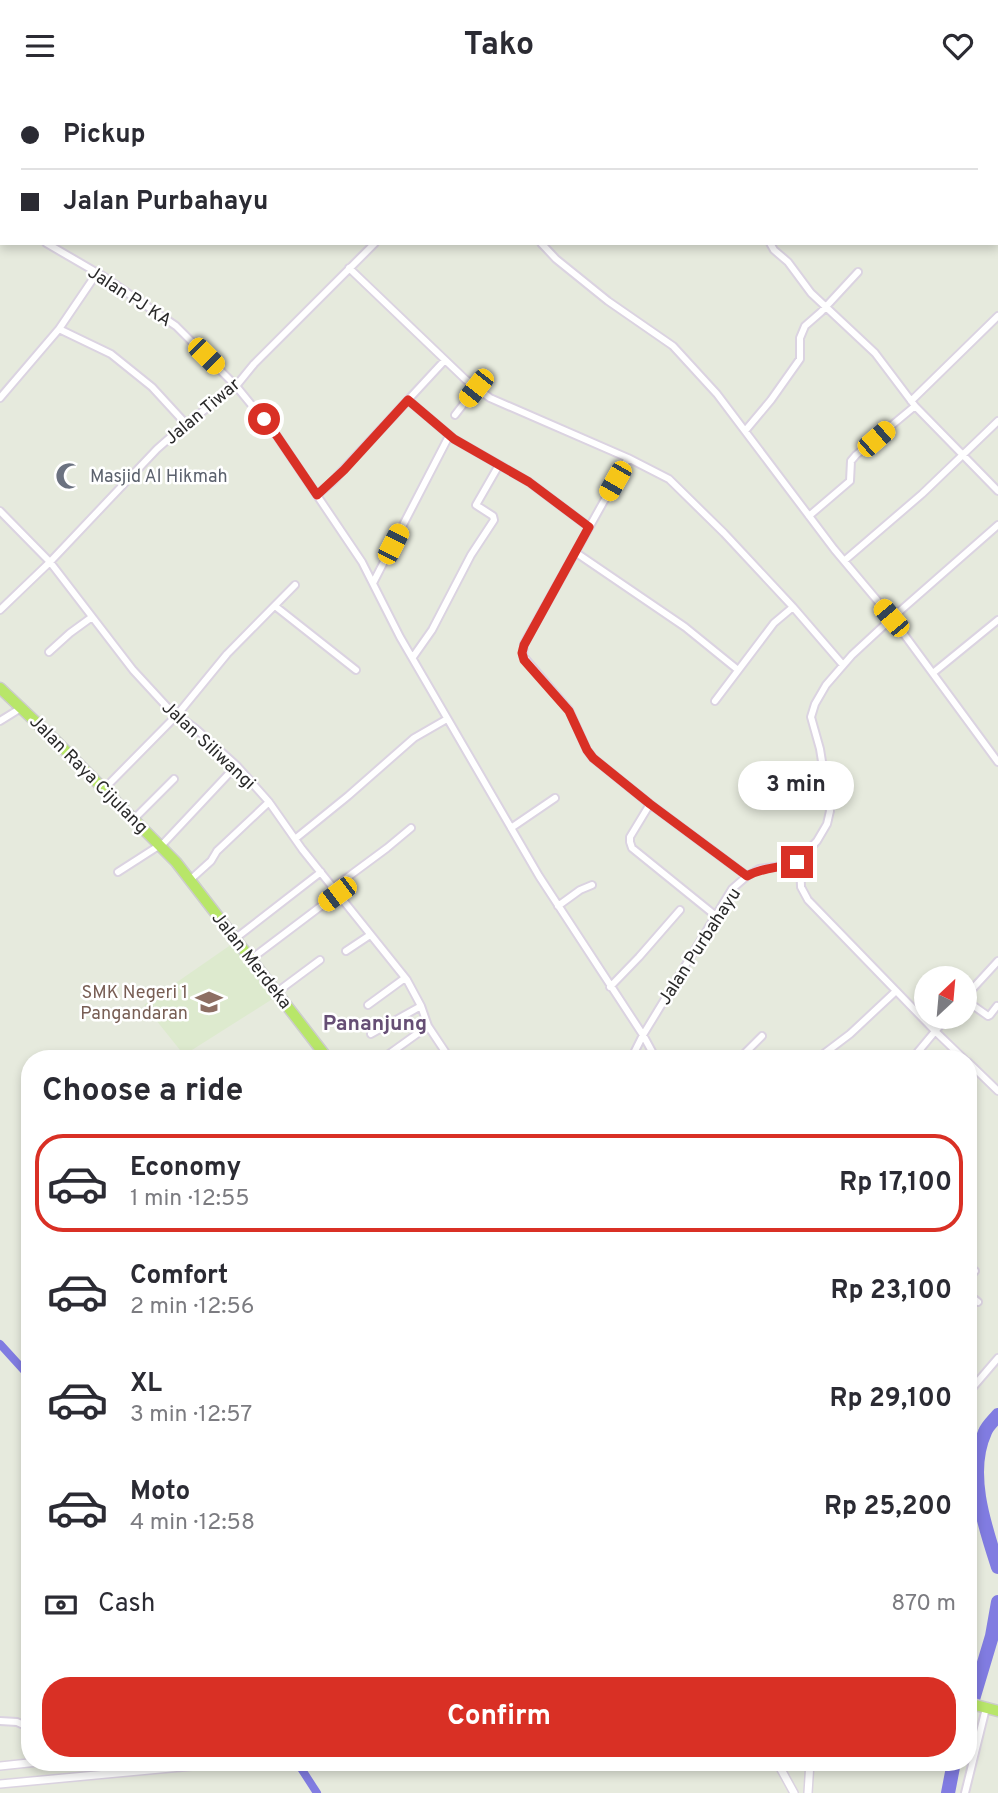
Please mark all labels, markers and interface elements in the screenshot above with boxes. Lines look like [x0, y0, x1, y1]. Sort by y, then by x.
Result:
text: Tako [464, 26, 534, 66]
icon: menu [21, 27, 59, 65]
icon: heart [939, 27, 977, 65]
text: Pickup [63, 119, 146, 152]
text: Jalan Purbahayu [63, 186, 268, 219]
street label: Jalan PJ KA [83, 262, 175, 333]
car [184, 334, 229, 378]
car [455, 365, 498, 411]
street label: Jalan Tiwar [160, 374, 246, 450]
route start [248, 403, 280, 435]
car [854, 417, 899, 461]
car [596, 458, 635, 504]
mosque icon: Masjid Al Hikmah [54, 461, 84, 491]
place label: Masjid Al Hikmah [90, 466, 228, 489]
car [375, 521, 412, 567]
car [870, 595, 913, 641]
street label: Jalan Siliwangi [156, 697, 260, 796]
street label: Jalan Raya Cijulang [24, 711, 152, 839]
callout: 3 min [739, 761, 855, 809]
text: 3 min [766, 771, 826, 800]
route end [781, 846, 813, 878]
car [314, 873, 361, 915]
street label: Jalan Purbahayu [654, 884, 747, 1010]
street label: Jalan Merdeka [206, 908, 296, 1014]
north arrow [914, 966, 976, 1029]
map controls [914, 966, 977, 1029]
place label: SMK Negeri 1 Pangandaran [80, 982, 188, 1026]
school or university icon: SMK Negeri 1 Pangandaran [194, 987, 224, 1017]
district label: Pananjung [323, 1011, 427, 1038]
text: Choose a ride [42, 1072, 243, 1112]
icon: car [46, 1152, 109, 1215]
text: Economy [130, 1152, 241, 1185]
text: Rp 17,100 [839, 1167, 952, 1200]
text: 1 min · 12:55 [130, 1185, 249, 1214]
icon: car [46, 1260, 109, 1323]
text: Comfort [130, 1260, 228, 1293]
text: Rp 23,100 [830, 1275, 952, 1308]
text: 2 min · 12:56 [130, 1293, 254, 1322]
icon: car [46, 1368, 109, 1431]
text: XL [130, 1368, 162, 1401]
text: Rp 29,100 [830, 1383, 952, 1416]
text: 3 min · 12:57 [130, 1401, 252, 1430]
icon: car [46, 1476, 109, 1539]
text: Moto [130, 1476, 190, 1509]
text: Rp 25,200 [824, 1491, 952, 1524]
text: 4 min · 12:58 [130, 1509, 255, 1538]
icon: cash [42, 1586, 80, 1624]
text: Cash [98, 1588, 155, 1621]
text: 870 m [891, 1590, 956, 1619]
button: Confirm [42, 1677, 956, 1757]

